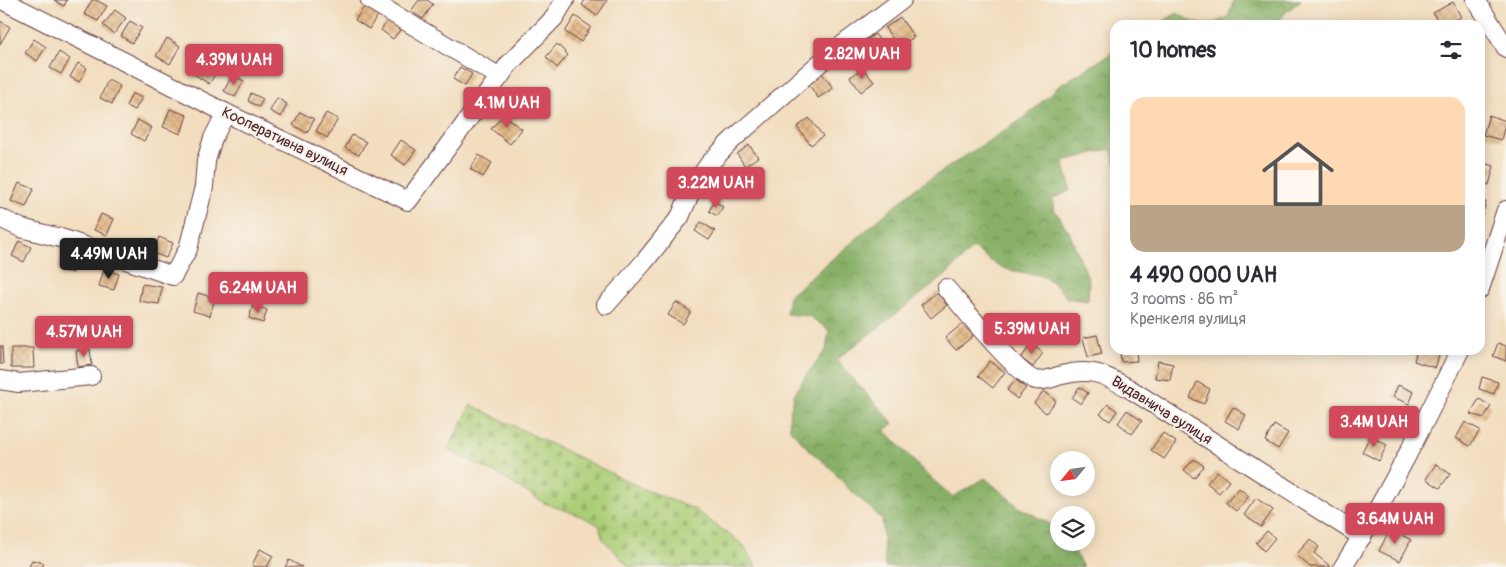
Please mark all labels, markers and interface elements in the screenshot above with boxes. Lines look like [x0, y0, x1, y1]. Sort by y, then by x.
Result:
icon: filters [1437, 36, 1465, 64]
text: 10 homes [1130, 37, 1216, 64]
pin: 2.82M UAH [805, 38, 919, 80]
pin: 4.39M UAH [177, 44, 291, 86]
text: 2.82M UAH [824, 44, 900, 64]
text: 4.39M UAH [196, 50, 272, 70]
pin: 4.1M UAH [455, 86, 559, 129]
text: 4.1M UAH [474, 93, 540, 113]
street label: Кооперативна вулиця [219, 103, 351, 180]
icon: home [1253, 129, 1343, 219]
pin: 3.22M UAH [659, 166, 773, 209]
text: 3.22M UAH [678, 173, 754, 193]
pin: 4.49M UAH [52, 238, 166, 280]
text: 4.49M UAH [71, 244, 147, 264]
text: 4 490 000 UAH [1130, 262, 1277, 289]
pin: 6.24M UAH [201, 272, 315, 314]
text: 6.24M UAH [219, 278, 297, 298]
text: 3 rooms · 86 m² [1130, 289, 1238, 309]
text: Кренкеля вулиця [1130, 309, 1246, 329]
pin: 5.39M UAH [975, 312, 1089, 355]
pin: 4.57M UAH [27, 316, 141, 358]
text: 5.39M UAH [994, 319, 1070, 339]
text: 4.57M UAH [46, 322, 122, 342]
street label: Видавнича вулиця [1108, 372, 1216, 449]
pin: 3.4M UAH [1322, 406, 1426, 448]
text: 3.4M UAH [1340, 412, 1408, 432]
north arrow [1050, 451, 1095, 496]
map controls [1050, 451, 1095, 551]
pin: 3.64M UAH [1338, 502, 1452, 545]
button: layers [1050, 506, 1095, 551]
text: 3.64M UAH [1356, 509, 1434, 529]

